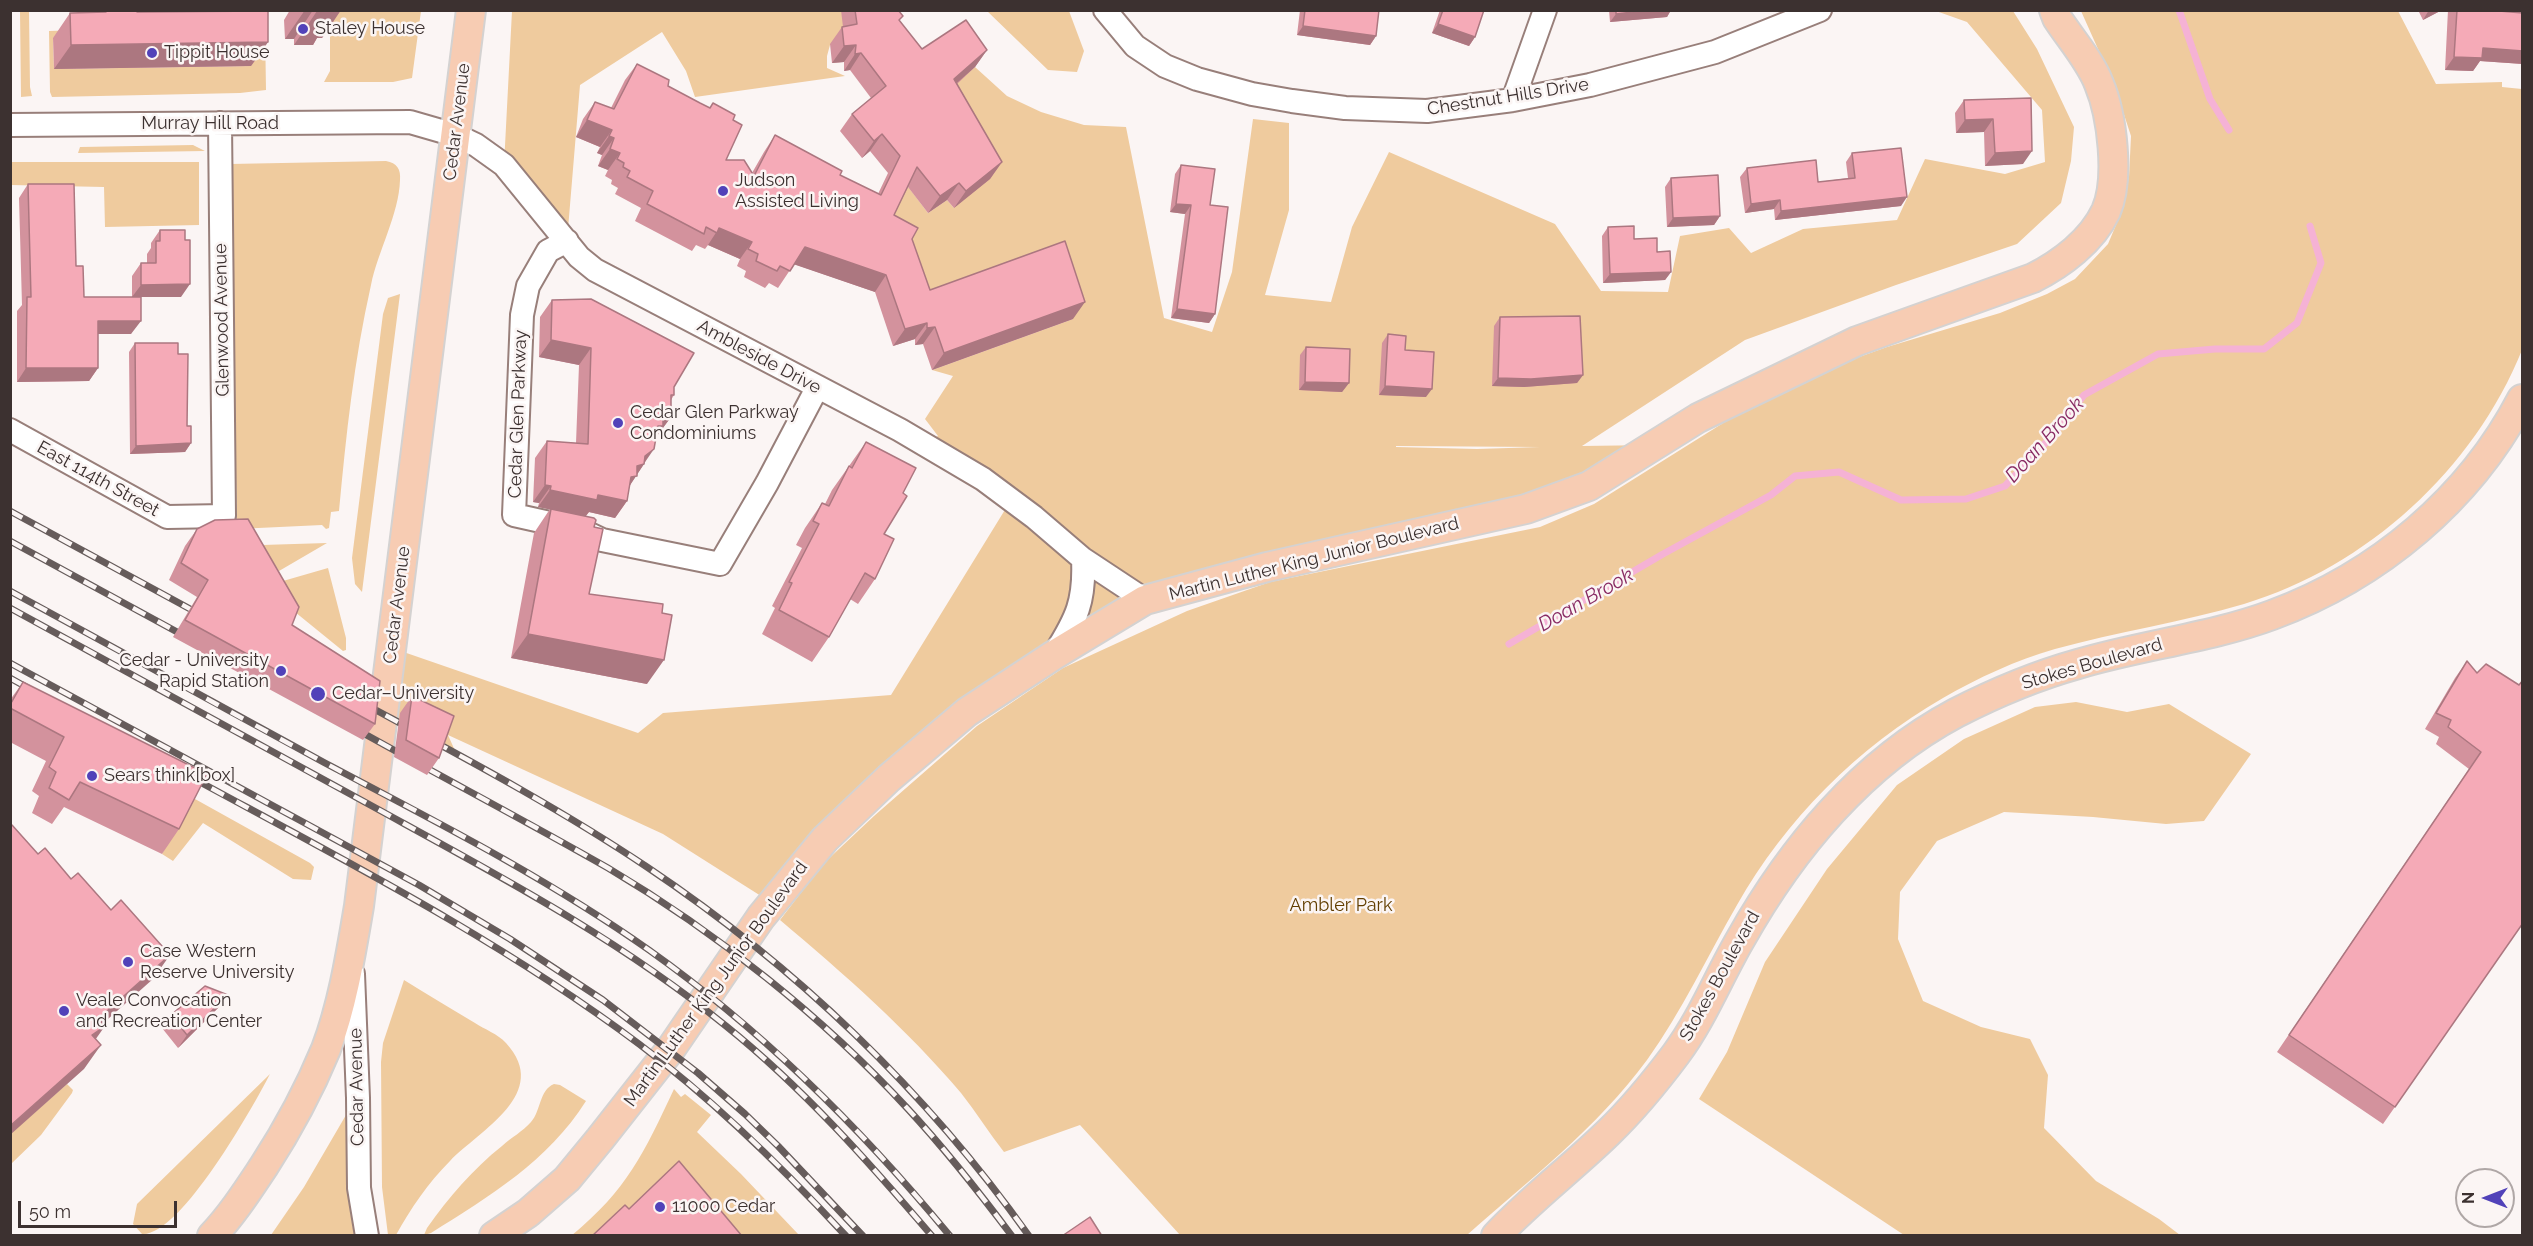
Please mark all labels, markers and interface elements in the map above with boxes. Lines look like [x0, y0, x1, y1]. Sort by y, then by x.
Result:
place label: Staley House [315, 18, 425, 40]
marker: Staley House [296, 22, 310, 36]
place label: Tippit House [164, 42, 269, 64]
marker: Tippit House [145, 46, 159, 60]
street label: Cedar Avenue [439, 62, 475, 182]
street label: Chestnut Hills Drive [1426, 74, 1590, 120]
street label: Murray Hill Road [141, 113, 279, 135]
place label: Judson Assisted Living [735, 170, 859, 213]
marker: Judson Assisted Living [716, 184, 730, 198]
street label: Glenwood Avenue [210, 243, 234, 397]
street label: Ambleside Drive [693, 315, 825, 399]
street label: Cedar Glen Parkway [504, 329, 532, 499]
water label: Doan Brook [2000, 392, 2090, 488]
place label: Cedar Glen Parkway Condominiums [630, 402, 799, 444]
marker: Cedar Glen Parkway Condominiums [611, 416, 625, 430]
street label: East 114th Street [33, 437, 163, 521]
street label: Martin Luther King Junior Boulevard [1167, 512, 1461, 606]
street label: Cedar Avenue [379, 545, 415, 665]
water label: Doan Brook [1534, 563, 1638, 637]
street label: Stokes Boulevard [2019, 634, 2165, 694]
place label: Cedar - University Rapid Station [120, 650, 269, 692]
marker: Cedar - University Rapid Station [274, 664, 288, 678]
place label: Cedar–University [332, 683, 474, 705]
marker: Cedar–University [309, 685, 327, 703]
place label: Sears think[box] [104, 765, 235, 787]
marker: Sears think[box] [85, 769, 99, 783]
street label: Martin Luther King Junior Boulevard [620, 857, 812, 1111]
park label: Ambler Park [1290, 895, 1392, 917]
street label: Stokes Boulevard [1675, 907, 1765, 1045]
place label: Case Western Reserve University [140, 941, 294, 984]
marker: Case Western Reserve University [121, 955, 135, 969]
place label: Veale Convocation and Recreation Center [76, 990, 262, 1032]
marker: Veale Convocation and Recreation Center [57, 1004, 71, 1018]
street label: Cedar Avenue [345, 1028, 369, 1146]
north arrow [2455, 1168, 2515, 1228]
scale bar [21, 1189, 180, 1227]
text: N [2459, 1192, 2478, 1204]
place label: 11000 Cedar [672, 1196, 775, 1218]
marker: 11000 Cedar [653, 1200, 667, 1214]
text: 50 m [29, 1201, 71, 1222]

